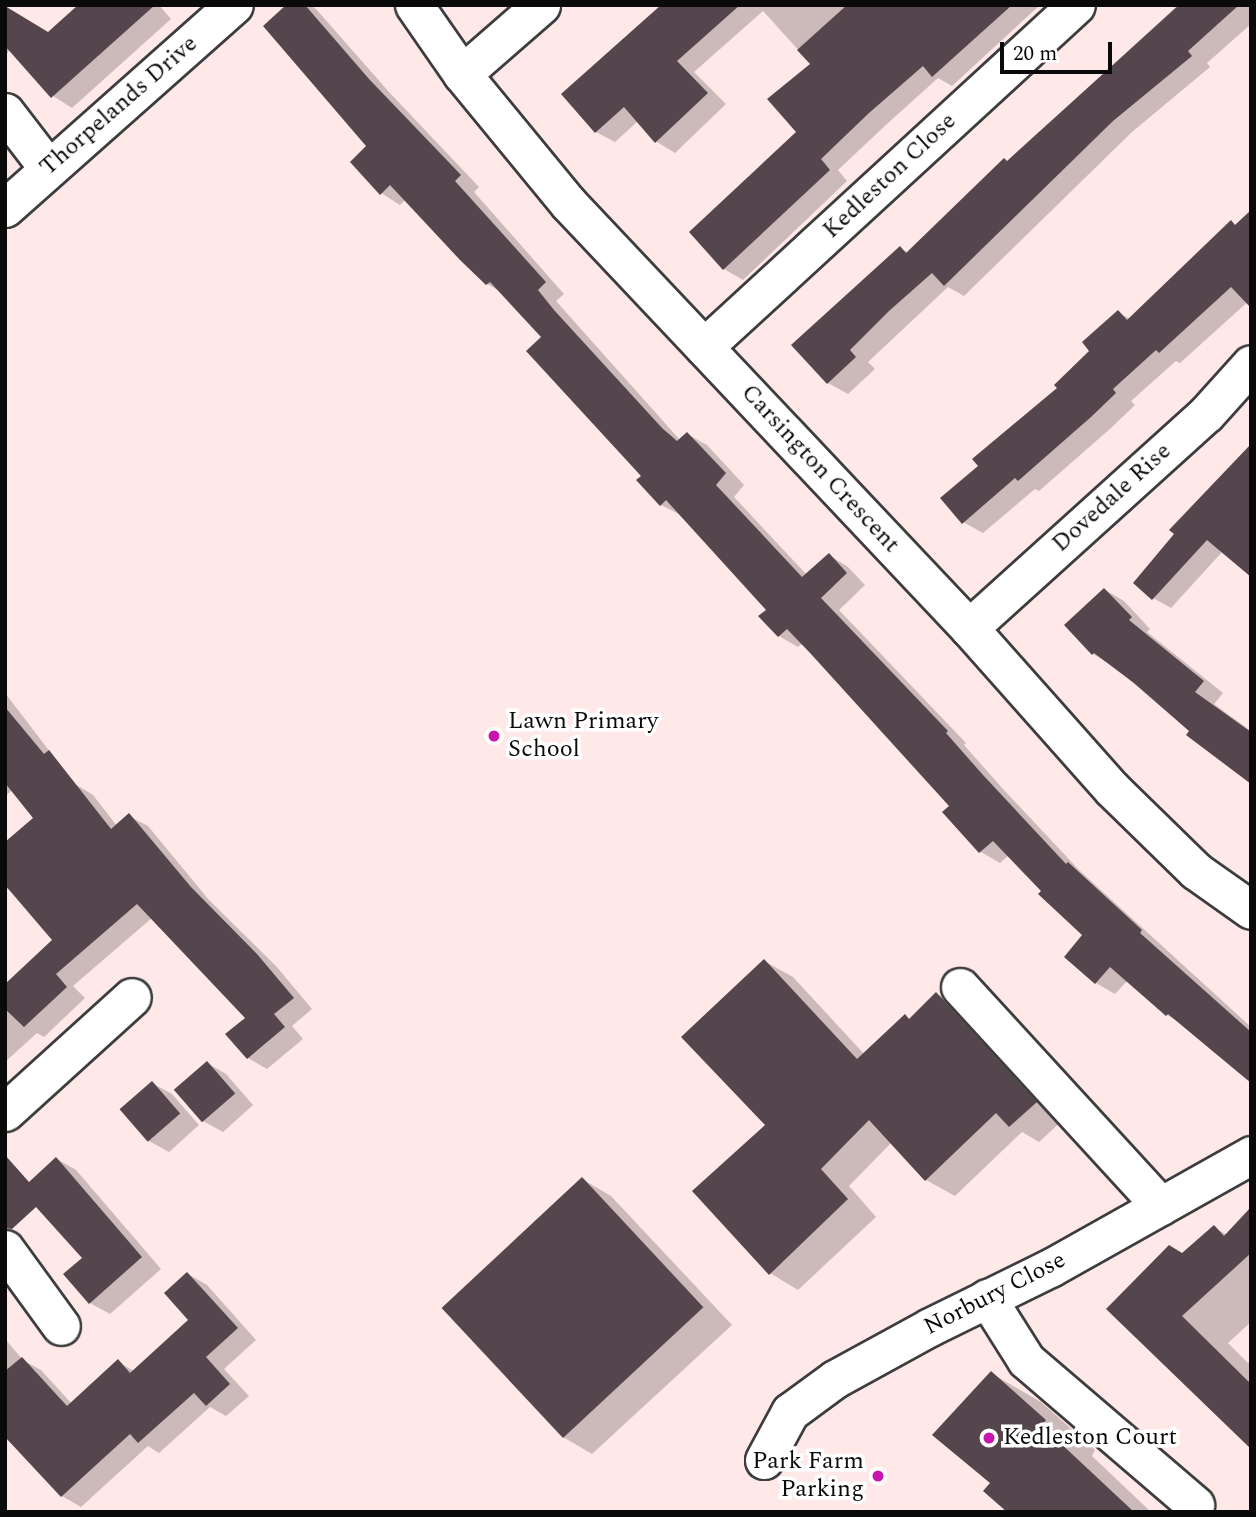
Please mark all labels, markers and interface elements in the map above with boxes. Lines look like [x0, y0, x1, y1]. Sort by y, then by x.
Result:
scale bar [1004, 28, 1116, 72]
street label: Thorpelands Drive [34, 30, 204, 182]
text: 20 m [1013, 38, 1057, 70]
street label: Kedleston Close [817, 107, 963, 245]
street label: Carsington Crescent [735, 379, 905, 559]
street label: Dovedale Rise [1047, 437, 1177, 559]
place label: Lawn Primary School [508, 708, 658, 764]
marker: Lawn Primary School [486, 728, 502, 744]
street label: Norbury Close [919, 1246, 1071, 1342]
place label: Kedleston Court [1003, 1424, 1177, 1452]
marker: Kedleston Court [981, 1430, 997, 1446]
place label: Park Farm Parking [752, 1448, 864, 1504]
marker: Park Farm Parking [870, 1468, 886, 1484]

